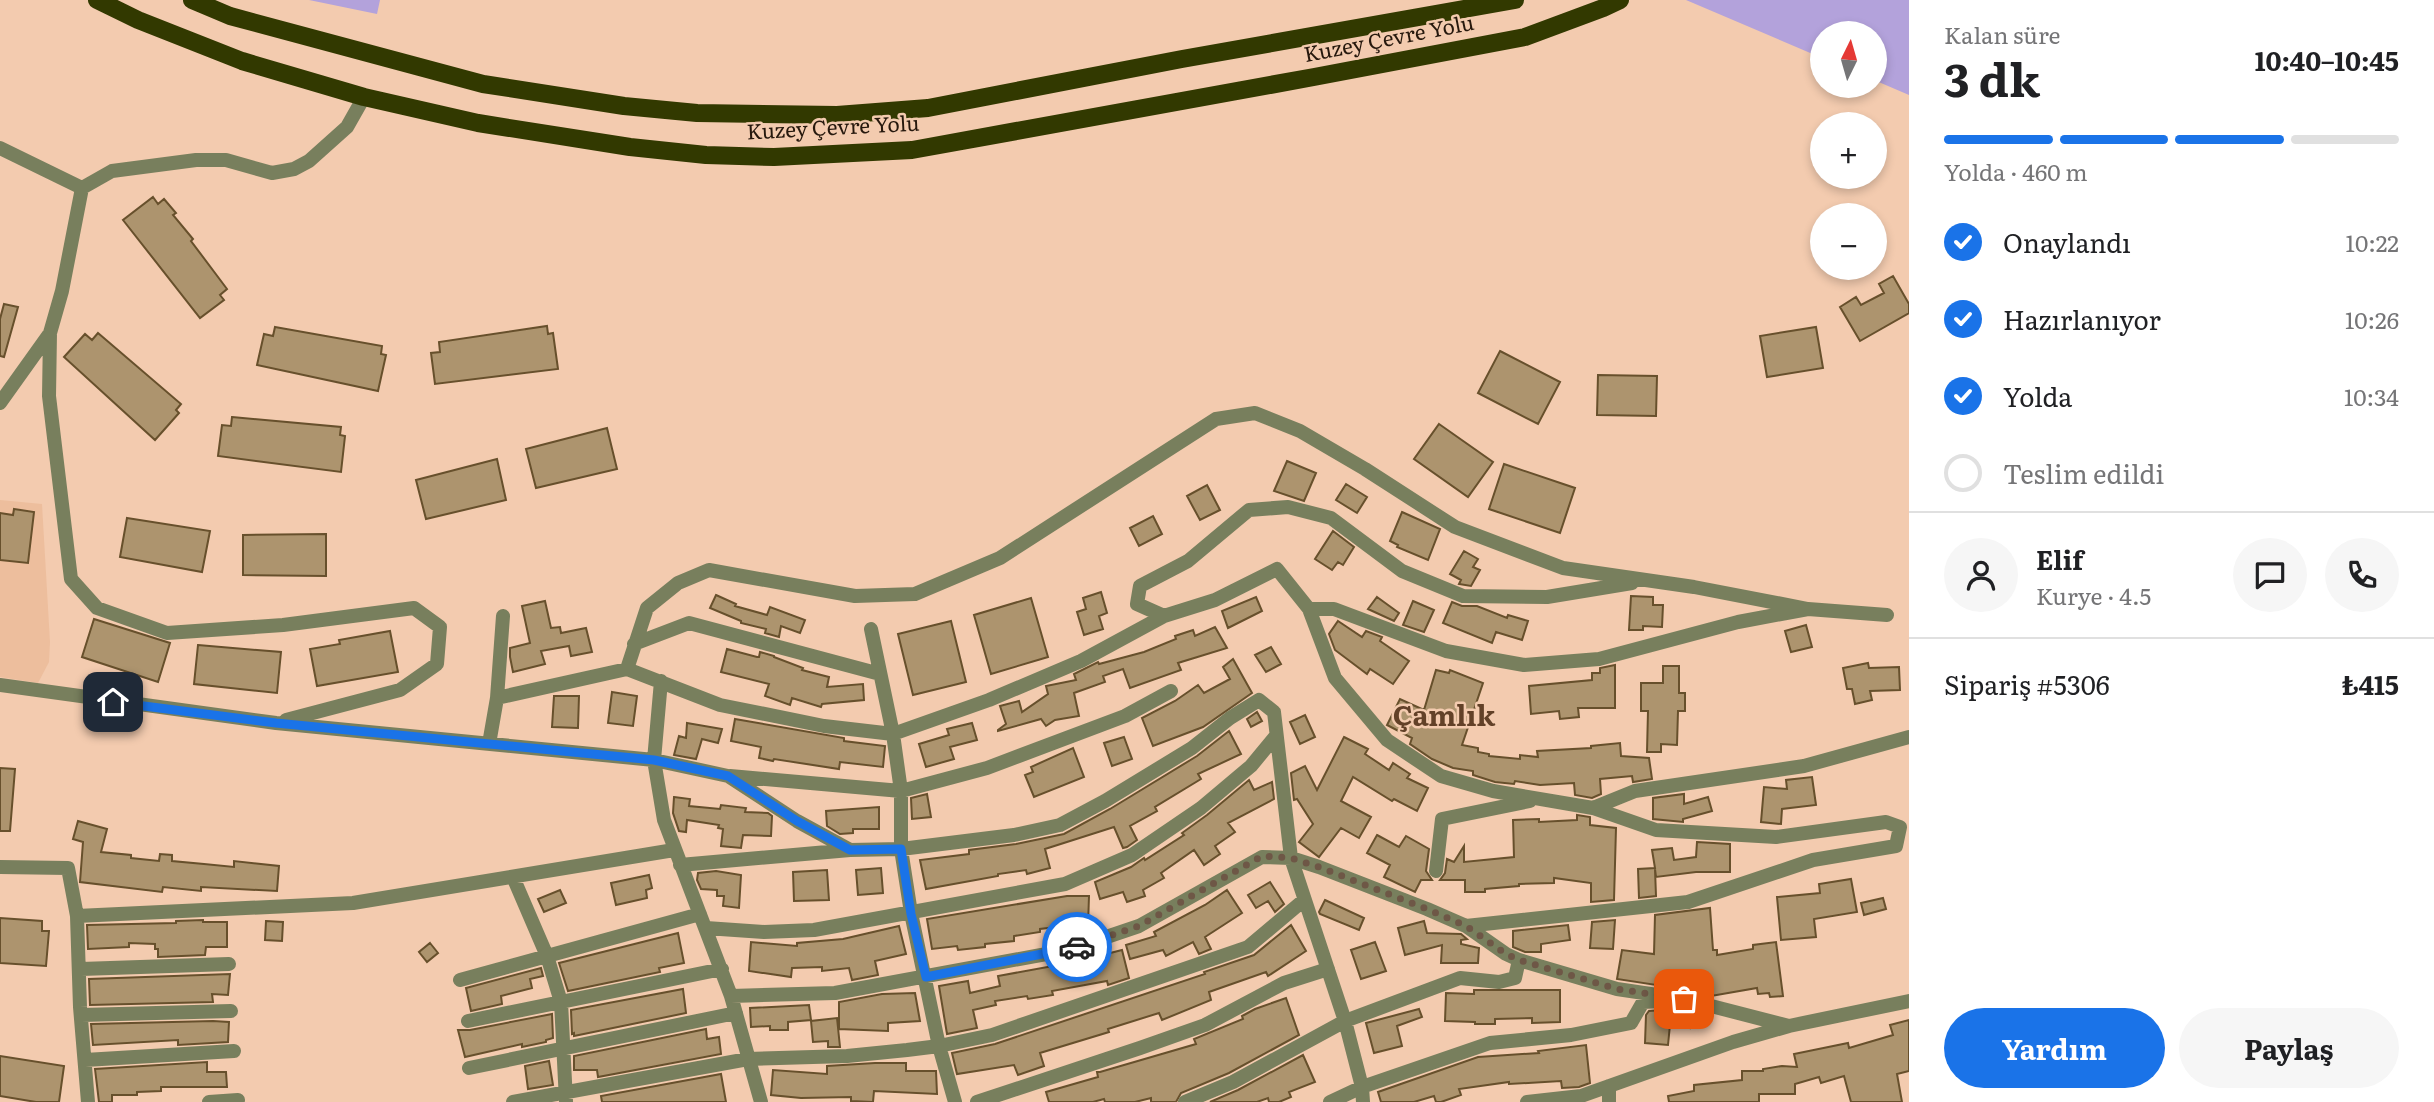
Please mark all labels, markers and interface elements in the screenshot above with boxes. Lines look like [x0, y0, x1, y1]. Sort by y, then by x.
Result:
street label: Kuzey Çevre Yolu [1301, 5, 1476, 68]
text: Kalan süre [1944, 17, 2061, 51]
north arrow [1810, 21, 1886, 98]
map controls [1810, 21, 1887, 280]
text: 10:40–10:45 [2255, 40, 2399, 79]
text: 3 dk [1944, 43, 2040, 111]
street label: Kuzey Çevre Yolu [746, 106, 920, 146]
button: + [1810, 112, 1887, 189]
text: Yolda · 460 m [1944, 154, 2087, 188]
button: − [1810, 203, 1887, 280]
text: Onaylandı [2003, 222, 2131, 261]
icon: check [1944, 223, 1982, 261]
text: 10:22 [2346, 225, 2399, 259]
text: Hazırlanıyor [2003, 299, 2161, 338]
icon: check [1944, 300, 1982, 338]
text: 10:26 [2345, 302, 2399, 336]
text: Yolda [2003, 376, 2072, 415]
icon: check [1944, 377, 1982, 415]
text: 10:34 [2344, 379, 2399, 413]
text: Teslim edildi [2003, 453, 2164, 492]
button: person [1944, 538, 2018, 612]
button: chat [2233, 538, 2307, 612]
button: phone [2325, 538, 2399, 612]
text: Elif [2036, 539, 2083, 578]
text: Kurye · 4.5 [2036, 578, 2151, 612]
text: Sipariş #5306 [1944, 664, 2110, 703]
text: ₺415 [2342, 664, 2399, 703]
pin [83, 672, 143, 732]
icon: home [94, 683, 132, 721]
district label: Çamlık [1393, 693, 1495, 735]
courier [1042, 912, 1112, 982]
icon: car [1058, 928, 1096, 966]
pin [1654, 969, 1714, 1029]
icon: bag [1665, 980, 1703, 1018]
button: Yardım [1944, 1008, 2165, 1088]
button: Paylaş [2179, 1008, 2399, 1088]

